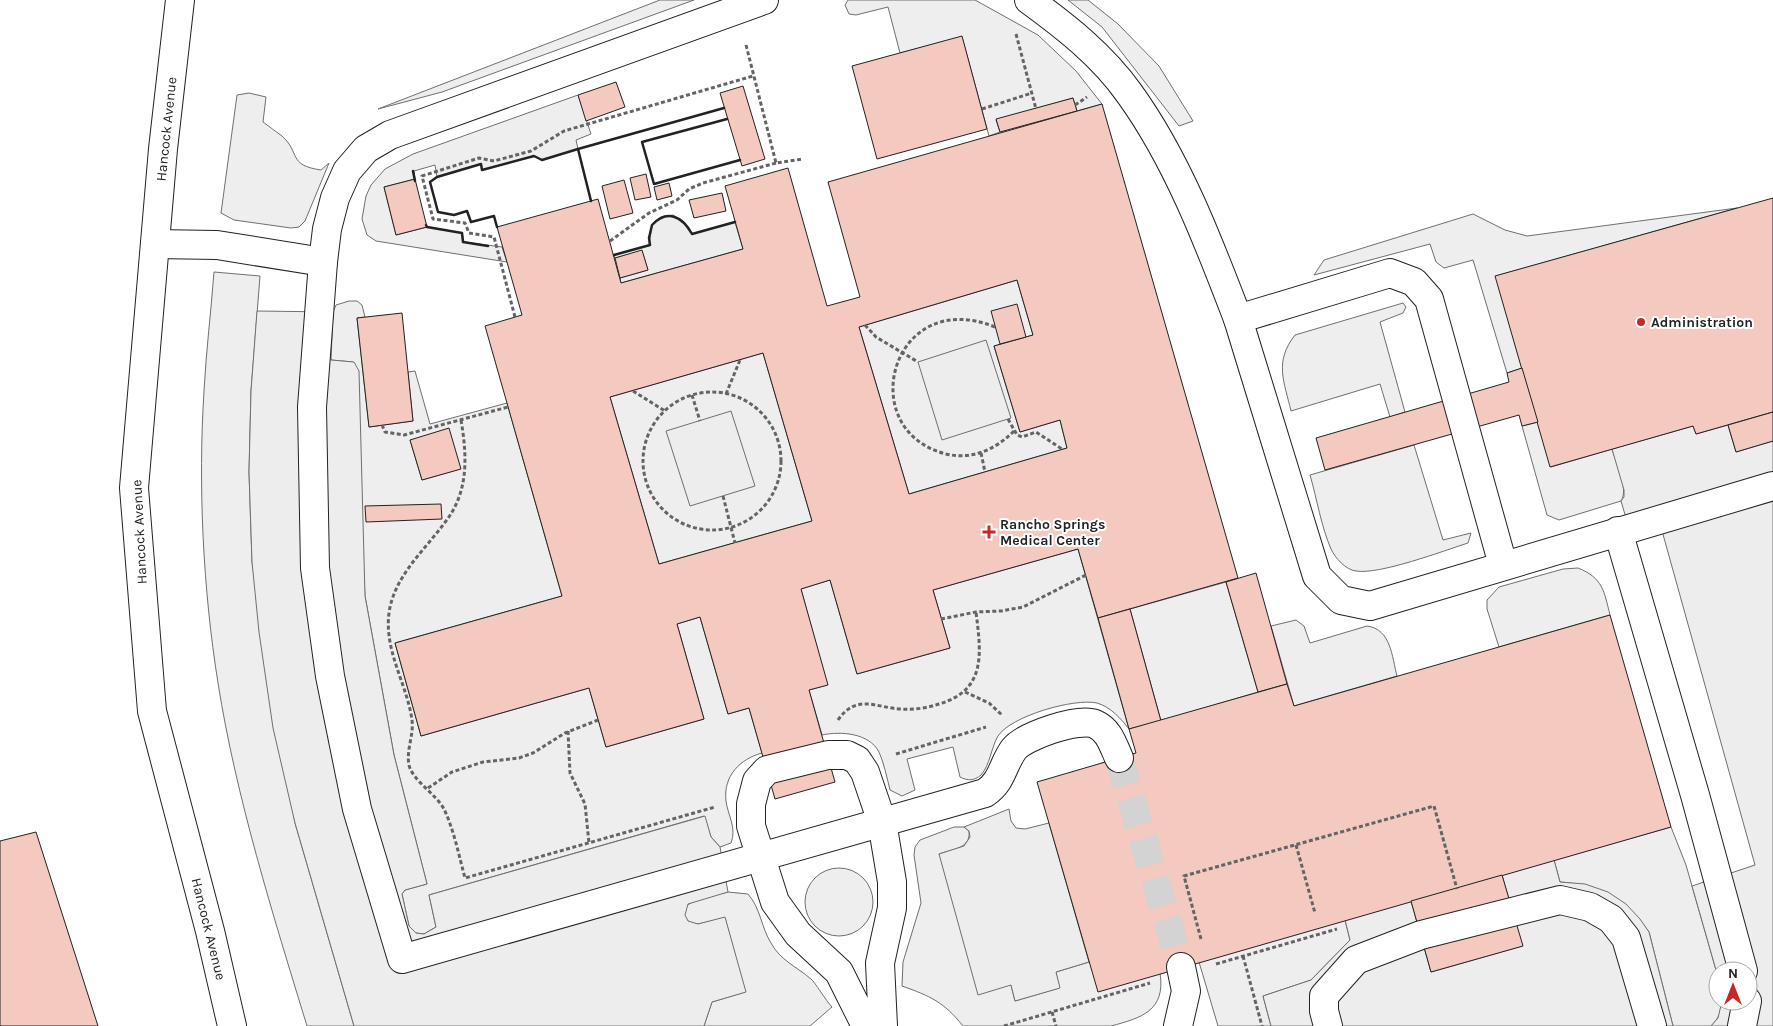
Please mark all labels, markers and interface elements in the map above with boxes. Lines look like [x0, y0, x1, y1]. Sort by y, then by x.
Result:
street label: Hancock Avenue [153, 76, 180, 182]
place label: Administration [1651, 314, 1753, 331]
marker: Administration [1635, 316, 1647, 328]
street label: Hancock Avenue [128, 479, 151, 585]
place label: Rancho Springs Medical Center [1000, 516, 1105, 549]
marker: Rancho Springs Medical Center [982, 525, 996, 539]
street label: Hancock Avenue [188, 876, 229, 982]
north arrow [1708, 961, 1758, 1011]
text: N [1728, 965, 1738, 982]

